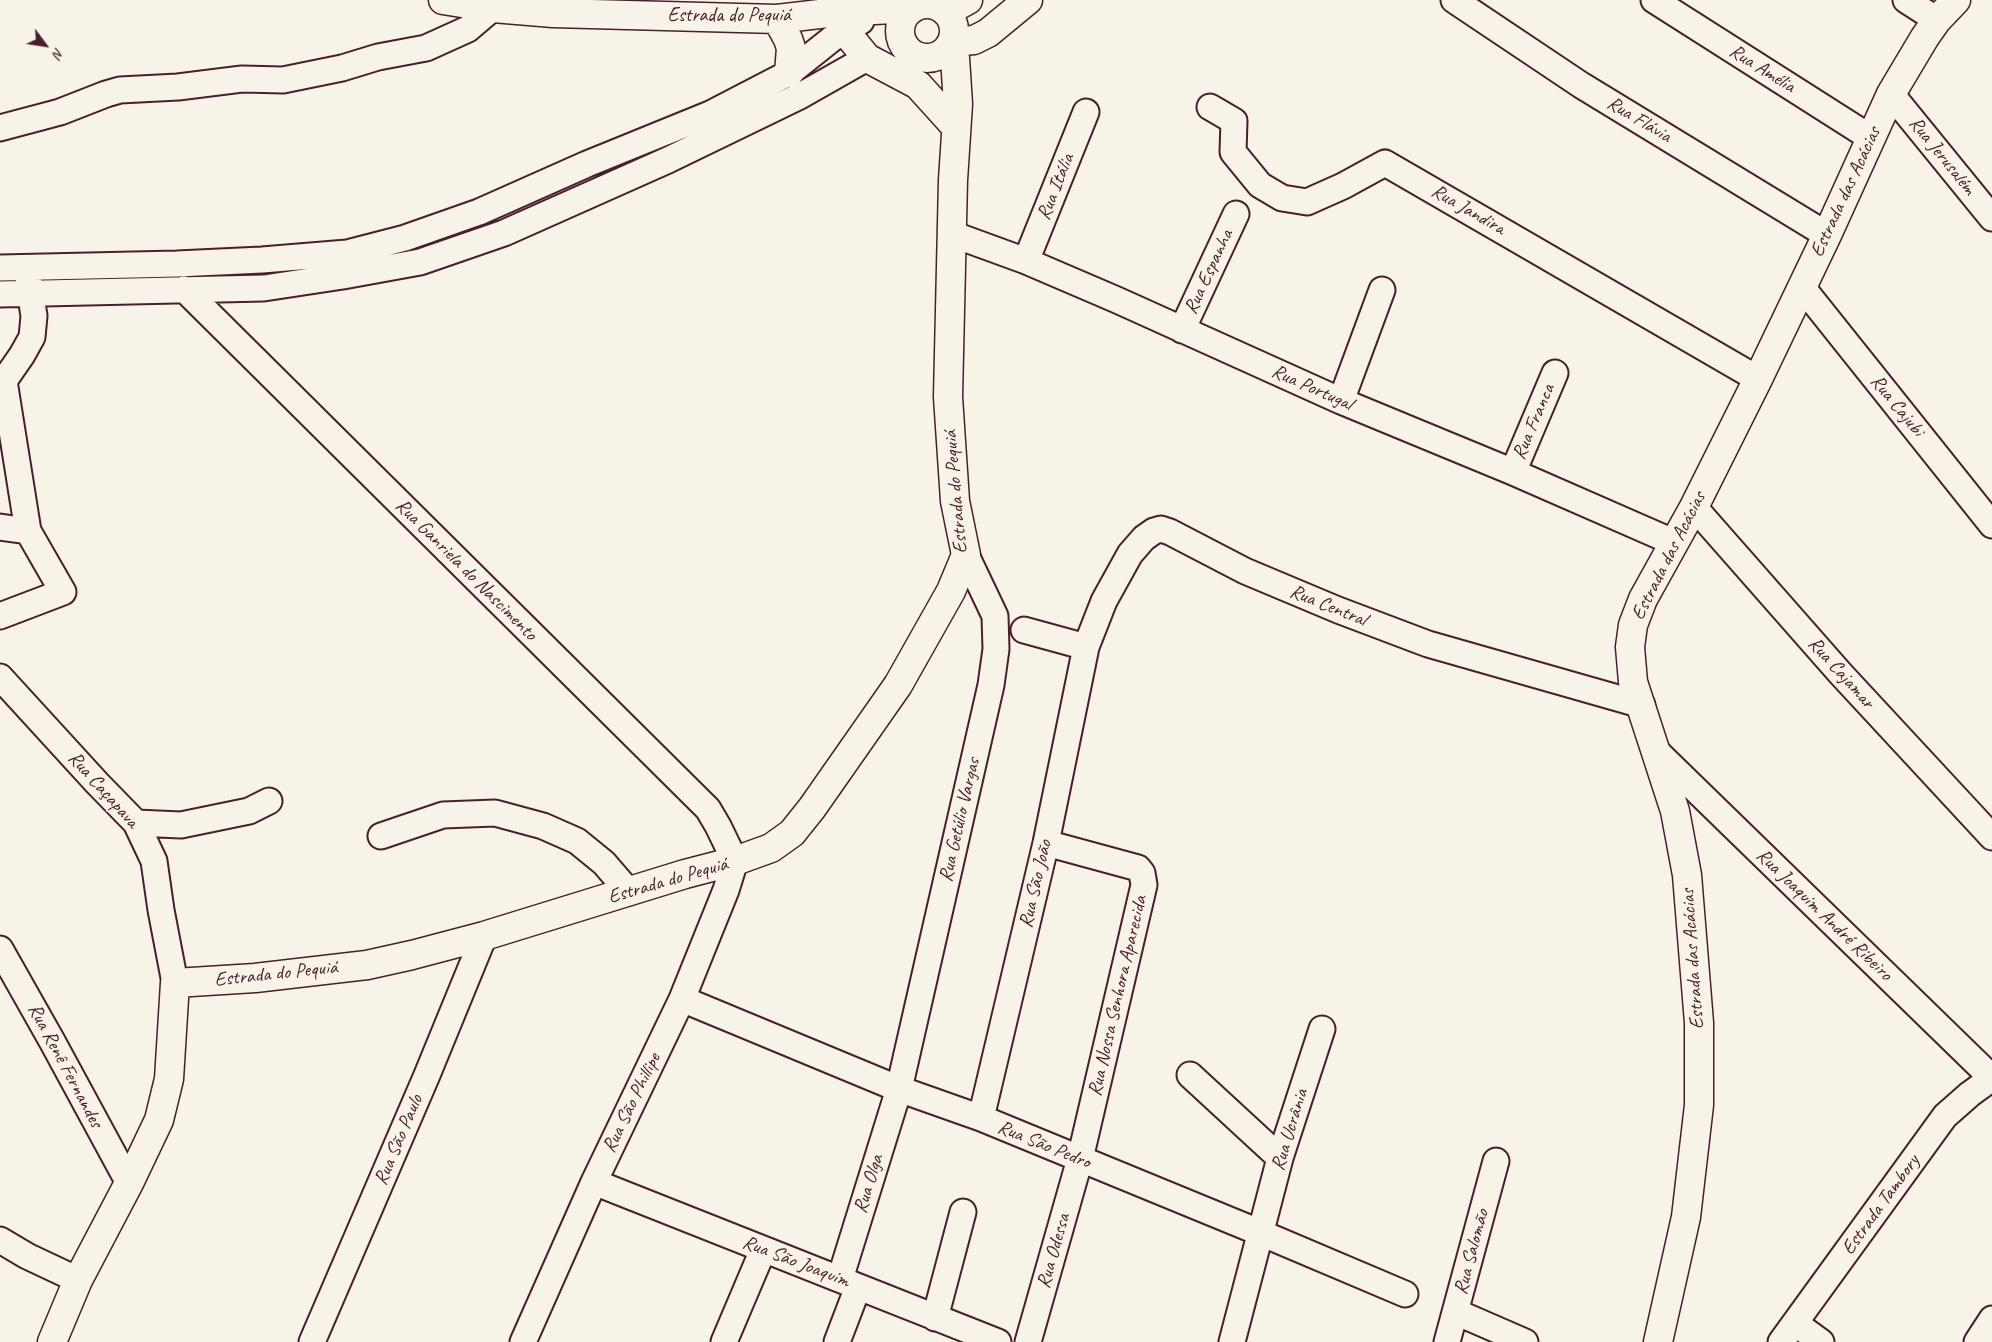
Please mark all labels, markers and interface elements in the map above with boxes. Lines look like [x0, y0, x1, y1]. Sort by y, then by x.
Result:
street label: Estrada do Pequiá [667, 4, 791, 28]
north arrow [20, 20, 70, 70]
street label: Rua Amélia [1725, 39, 1799, 99]
text: N [49, 45, 68, 61]
street label: Rua Flávia [1603, 92, 1675, 148]
street label: Rua Jerusalém [1903, 112, 1981, 200]
street label: Estrada das Acácias [1805, 123, 1887, 261]
street label: Rua Itália [1032, 150, 1080, 224]
street label: Rua Jandira [1427, 179, 1509, 241]
street label: Rua Espanha [1179, 226, 1239, 318]
street label: Rua Portugal [1268, 360, 1356, 416]
street label: Rua Cajubi [1865, 370, 1929, 442]
street label: Rua Franca [1507, 381, 1561, 463]
street label: Estrada do Pequiá [939, 430, 973, 554]
street label: Estrada das Acácias [1626, 488, 1712, 624]
street label: Rua Ganriela do Nascimento [390, 494, 542, 646]
street label: Rua Central [1286, 580, 1370, 632]
street label: Rua Cajamar [1803, 632, 1879, 714]
street label: Rua Caçapava [62, 747, 144, 833]
street label: Rua Getúlio Vargas [934, 756, 986, 884]
street label: Rua São João [1014, 838, 1058, 930]
street label: Rua Joaquim André Ribeiro [1751, 844, 1897, 986]
street label: Estrada do Pequiá [605, 852, 731, 910]
street label: Estrada das Acácias [1676, 888, 1710, 1030]
street label: Rua Nossa Senhora Aparecida [1083, 893, 1153, 1099]
street label: Estrada do Pequiá [213, 956, 339, 992]
street label: Rua Renê Fernandes [22, 1000, 108, 1132]
street label: Rua São Phillipe [598, 1049, 666, 1157]
street label: Rua Ucrânia [1266, 1086, 1314, 1174]
street label: Rua São Paulo [369, 1091, 429, 1189]
street label: Rua São Pedro [994, 1115, 1094, 1175]
street label: Estrada Tambory [1837, 1150, 1925, 1260]
street label: Rua Olga [849, 1152, 889, 1216]
street label: Rua Salomão [1449, 1207, 1495, 1297]
street label: Rua Odessa [1032, 1211, 1076, 1291]
street label: Rua São Joaquim [739, 1231, 853, 1293]

